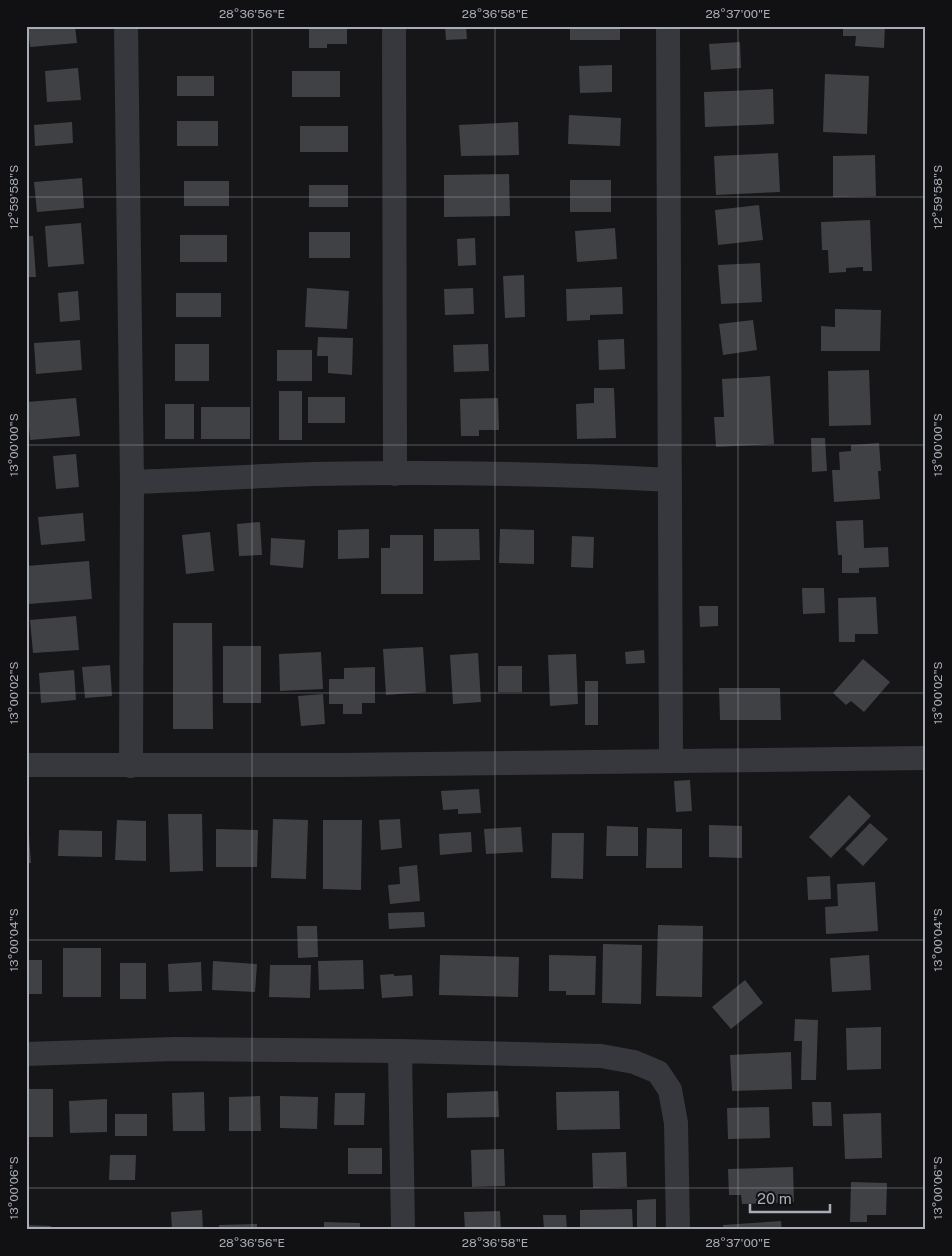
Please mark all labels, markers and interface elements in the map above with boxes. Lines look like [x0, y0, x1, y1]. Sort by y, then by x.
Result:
text: 28°36'56"E [219, 7, 285, 21]
text: 28°36'58"E [462, 7, 528, 21]
text: 28°37'00"E [705, 7, 771, 21]
text: 12°59'58"S [7, 165, 21, 229]
text: 12°59'58"S [931, 165, 945, 229]
text: 13°00'00"S [7, 413, 21, 477]
text: 13°00'00"S [931, 413, 945, 477]
text: 13°00'02"S [7, 661, 21, 725]
text: 13°00'02"S [931, 661, 945, 725]
text: 13°00'04"S [7, 908, 21, 972]
text: 13°00'04"S [931, 908, 945, 972]
text: 13°00'06"S [7, 1156, 21, 1220]
text: 13°00'06"S [931, 1156, 945, 1220]
scale bar [750, 1181, 830, 1213]
text: 20 m [757, 1190, 792, 1207]
text: 28°36'56"E [219, 1236, 285, 1250]
text: 28°36'58"E [462, 1236, 528, 1250]
text: 28°37'00"E [705, 1236, 771, 1250]

